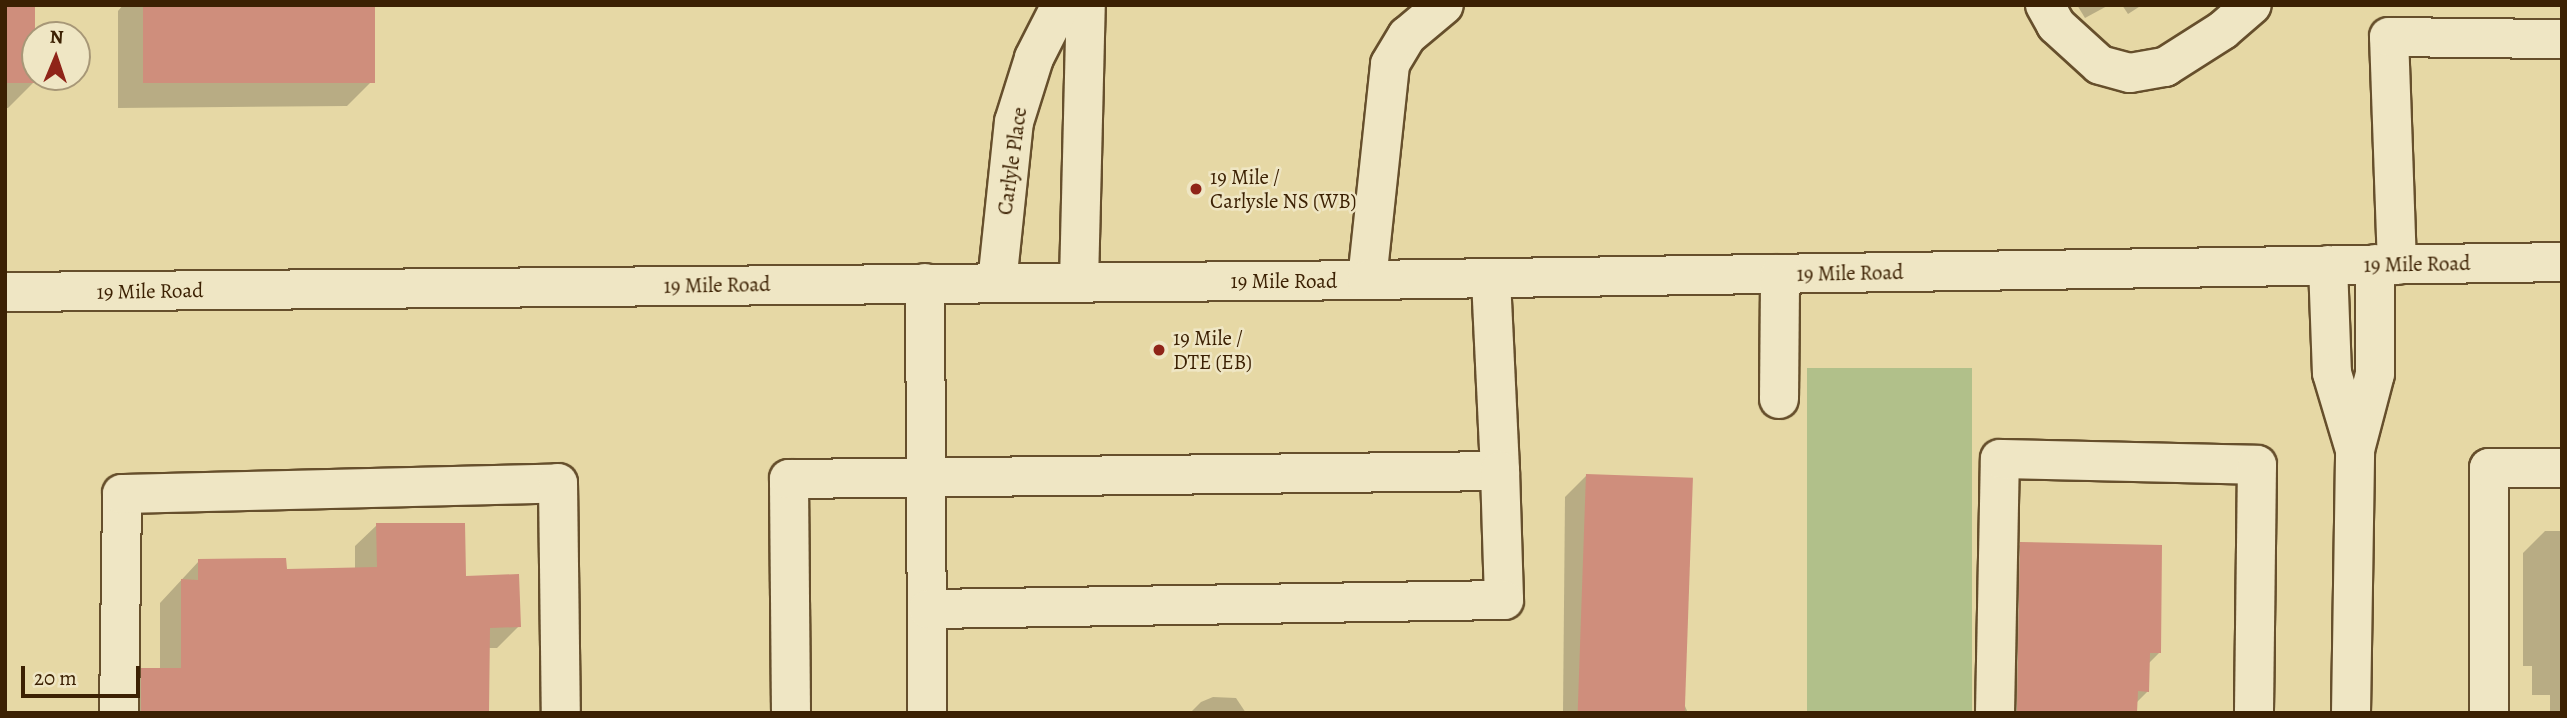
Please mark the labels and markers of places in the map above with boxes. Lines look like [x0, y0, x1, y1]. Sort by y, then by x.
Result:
place label: 19 Mile / Carlysle NS (WB) [1210, 164, 1357, 214]
marker: 19 Mile / Carlysle NS (WB) [1188, 181, 1204, 197]
place label: 19 Mile / DTE (EB) [1173, 325, 1252, 375]
marker: 19 Mile / DTE (EB) [1151, 342, 1167, 358]

